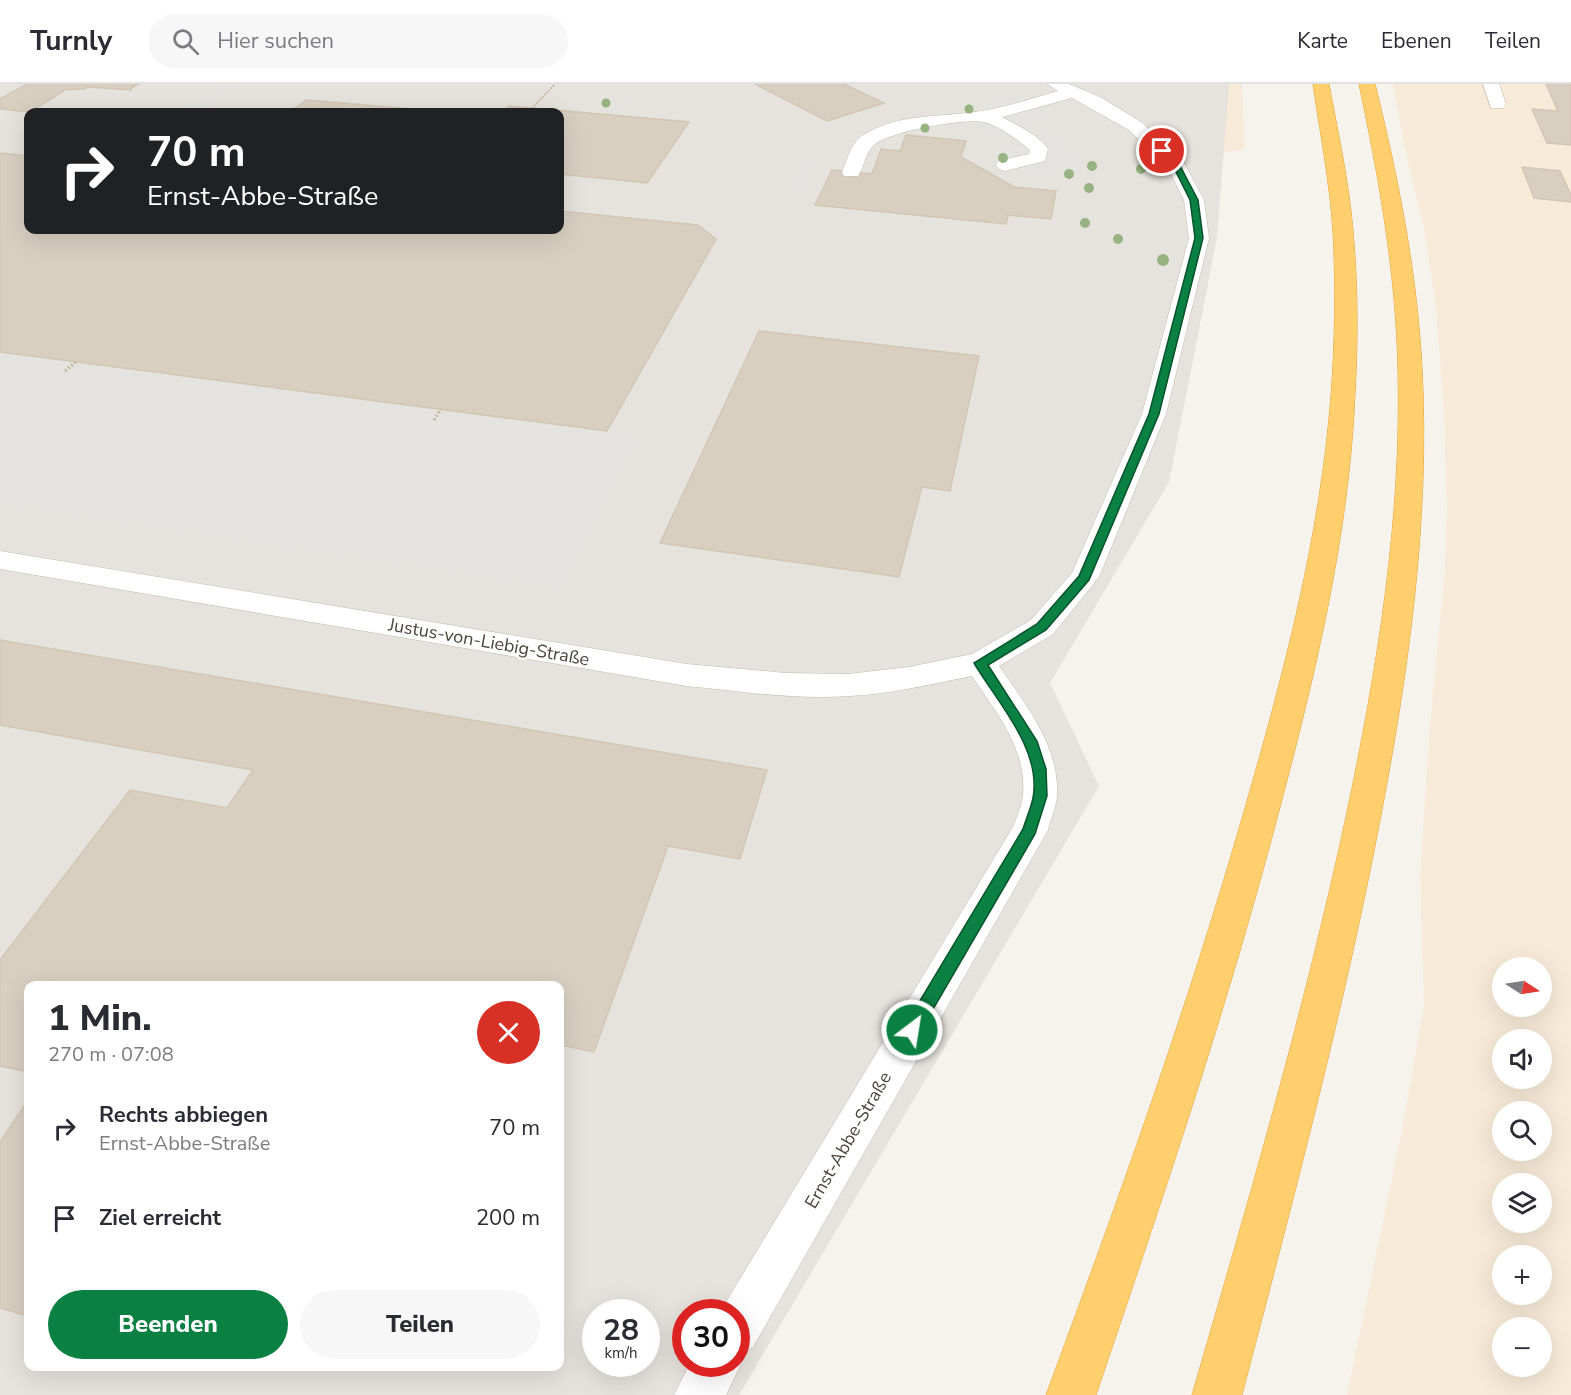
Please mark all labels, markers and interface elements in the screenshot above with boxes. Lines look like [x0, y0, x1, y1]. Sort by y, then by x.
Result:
search box [148, 14, 568, 68]
text: Turnly [30, 22, 112, 60]
icon: search [169, 25, 202, 58]
text: Hier suchen [217, 26, 334, 56]
text: Karte [1297, 27, 1348, 55]
text: Ebenen [1381, 27, 1452, 55]
text: Teilen [1485, 27, 1541, 55]
text: 70 m [147, 124, 246, 181]
pin [1136, 125, 1187, 176]
icon: right [48, 132, 126, 210]
icon: arrive [1145, 134, 1178, 167]
text: Ernst-Abbe-Straße [147, 178, 378, 215]
street label: Justus-von-Liebig-Straße [386, 612, 591, 672]
north arrow [1492, 957, 1552, 1017]
map controls [1492, 957, 1552, 1377]
text: 1 Min. [48, 994, 152, 1043]
position arrow [880, 998, 944, 1062]
button: close [477, 1001, 540, 1064]
button: sound [1492, 1029, 1552, 1089]
text: 270 m · 07:08 [48, 1041, 174, 1068]
street label: Ernst-Abbe-Straße [799, 1067, 897, 1213]
text: Rechts abbiegen [99, 1100, 268, 1130]
button: search [1492, 1101, 1552, 1161]
icon: right [48, 1112, 81, 1145]
text: 70 m [489, 1113, 540, 1143]
text: Ernst-Abbe-Straße [99, 1130, 270, 1157]
button: layers [1492, 1173, 1552, 1233]
icon: arrive [48, 1202, 81, 1235]
text: Ziel erreicht [99, 1203, 221, 1233]
text: 200 m [476, 1203, 540, 1233]
button: + [1492, 1245, 1552, 1305]
button: Beenden [48, 1290, 288, 1359]
button: Teilen [300, 1290, 540, 1359]
speed limit sign: 30 [672, 1299, 750, 1377]
text: 28 [603, 1310, 639, 1351]
button: − [1492, 1317, 1552, 1377]
text: km/h [604, 1343, 638, 1363]

